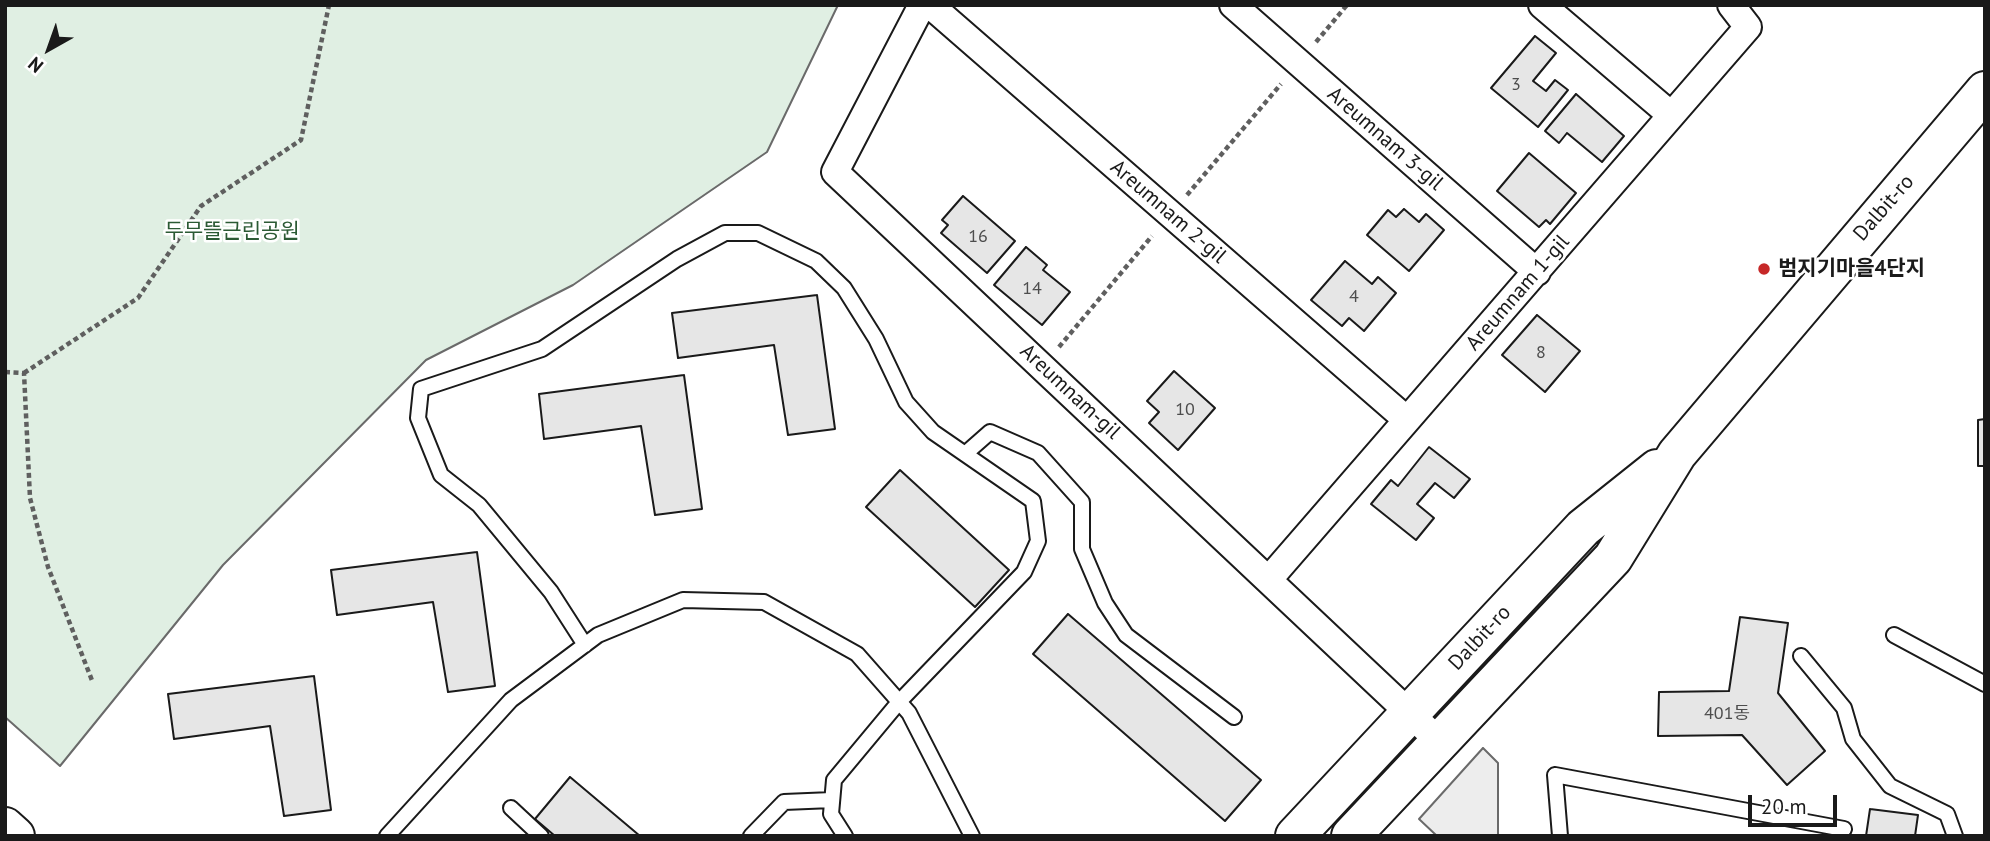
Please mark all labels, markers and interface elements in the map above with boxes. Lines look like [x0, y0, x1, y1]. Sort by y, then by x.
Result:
north arrow [14, 14, 84, 84]
text: N [23, 52, 48, 78]
house number: 3 [1511, 74, 1521, 96]
street label: Areumnam 3-gil [1322, 82, 1448, 196]
street label: Areumnam 2-gil [1105, 155, 1231, 269]
street label: Dalbit-ro [1848, 170, 1920, 246]
park label: 두무뜰근린공원 [164, 219, 300, 245]
house number: 16 [968, 226, 988, 248]
street label: Areumnam 1-gil [1461, 230, 1575, 356]
place label: 범지기마을4단지 [1778, 256, 1925, 282]
marker: 범지기마을4단지 [1756, 261, 1772, 277]
house number: 14 [1022, 278, 1042, 300]
house number: 4 [1349, 286, 1359, 308]
street label: Areumnam-gil [1015, 339, 1125, 445]
house number: 8 [1536, 342, 1546, 364]
house number: 10 [1175, 399, 1195, 421]
street label: Dalbit-ro [1444, 600, 1516, 676]
house number: 401동 [1704, 703, 1750, 725]
scale bar [1752, 782, 1841, 826]
text: 20 m [1761, 793, 1807, 820]

